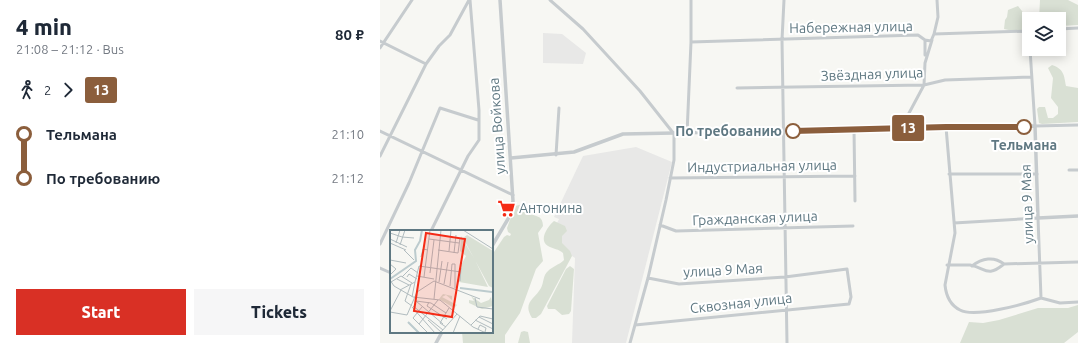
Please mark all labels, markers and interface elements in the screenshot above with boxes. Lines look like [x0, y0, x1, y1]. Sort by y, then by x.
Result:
map controls [1022, 12, 1066, 56]
button: layers [1022, 12, 1066, 56]
text: 4 min [16, 14, 72, 39]
street label: Набережная улица [789, 18, 913, 36]
text: 80 ₽ [335, 26, 364, 43]
text: 21:08 – 21:12 · Bus [16, 42, 124, 56]
street label: Звёздная улица [820, 64, 924, 84]
street label: улица Войкова [486, 77, 508, 175]
icon: walk [16, 79, 38, 101]
icon: forward [57, 79, 79, 101]
text: 13 [93, 82, 109, 98]
text: 2 [44, 83, 51, 97]
line badge: 13 [890, 115, 926, 141]
marker: Тельмана [1016, 119, 1032, 135]
text: 13 [900, 120, 916, 136]
place label: По требованию [675, 123, 782, 139]
marker: По требованию [785, 123, 801, 139]
text: Тельмана [46, 126, 117, 143]
text: 21:10 [331, 127, 364, 141]
place label: Тельмана [991, 137, 1057, 153]
street label: Индустриальная улица [687, 157, 837, 175]
street label: улица 9 Мая [1018, 164, 1036, 244]
text: По требованию [46, 170, 160, 187]
text: 21:12 [331, 171, 364, 185]
supermarket icon: Антонина [496, 198, 516, 218]
place label: Антонина [519, 200, 583, 216]
street label: Гражданская улица [692, 208, 818, 228]
inset map [390, 230, 493, 333]
street label: улица 9 Мая [683, 260, 763, 280]
button: Start [16, 289, 186, 335]
button: Tickets [194, 289, 364, 335]
street label: Сквозная улица [689, 290, 793, 316]

